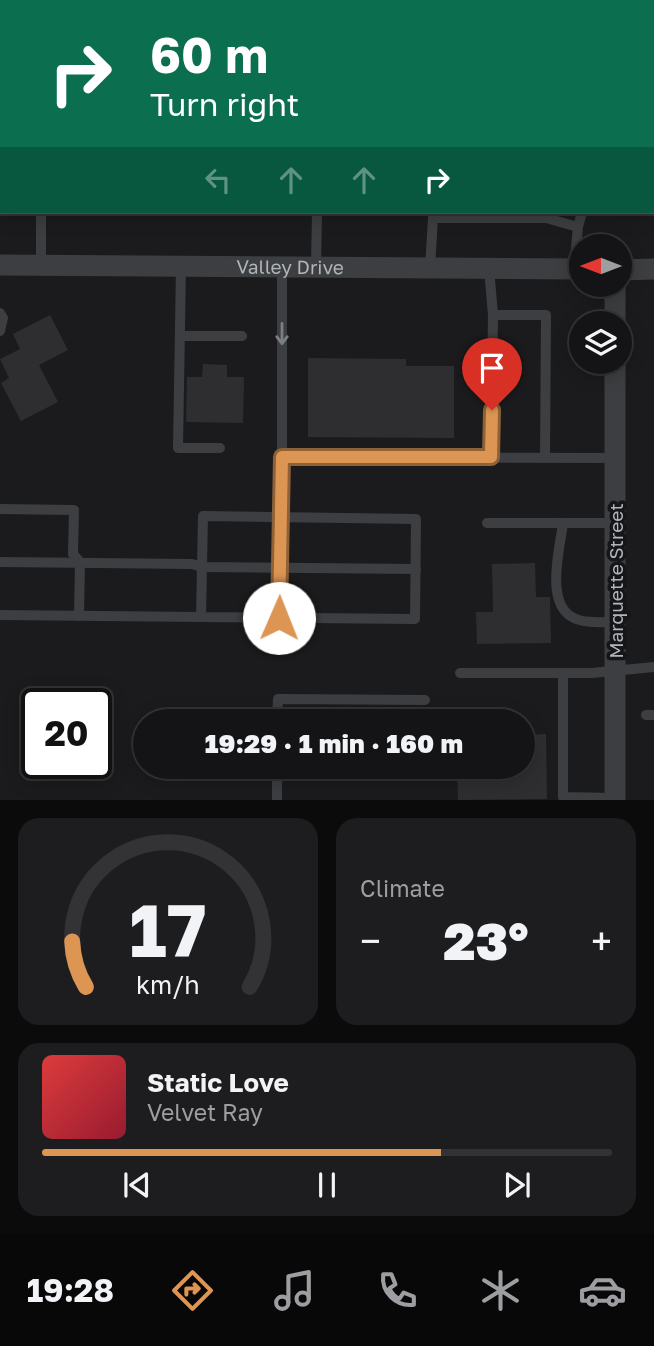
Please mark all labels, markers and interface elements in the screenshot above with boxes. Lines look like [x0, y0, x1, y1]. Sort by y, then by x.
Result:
text: 60 m [150, 25, 268, 84]
icon: right [35, 28, 126, 119]
text: Turn right [150, 85, 299, 123]
icon: left [199, 161, 237, 199]
icon: ahead [272, 161, 310, 199]
icon: ahead [345, 161, 383, 199]
icon: right [418, 161, 456, 199]
north arrow [569, 234, 632, 298]
map controls [569, 234, 632, 374]
street label: Valley Drive [236, 255, 344, 278]
button: layers [569, 311, 632, 374]
one-way arrow [275, 323, 289, 346]
pin [462, 338, 522, 410]
icon: arrive [473, 349, 511, 387]
street label: Marquette Street [604, 503, 627, 659]
position arrow [242, 581, 316, 655]
speed limit sign: 20 [21, 688, 112, 779]
text: 19:29 · 1 min · 160 m [205, 728, 463, 759]
text: Climate [360, 874, 445, 902]
text: 17 [129, 887, 207, 974]
text: 23° [443, 909, 529, 971]
text: − [360, 918, 381, 963]
text: + [591, 918, 612, 963]
text: km/h [136, 969, 200, 1000]
text: Static Love [147, 1067, 289, 1098]
text: Velvet Ray [147, 1098, 263, 1126]
icon: previous [118, 1166, 156, 1204]
icon: pause [308, 1166, 346, 1204]
icon: next [498, 1166, 536, 1204]
icon: directions [168, 1266, 217, 1315]
icon: music [270, 1266, 319, 1315]
icon: phone [373, 1266, 422, 1315]
icon: climate [476, 1266, 525, 1315]
icon: car [578, 1266, 627, 1315]
text: 19:28 [27, 1271, 114, 1309]

